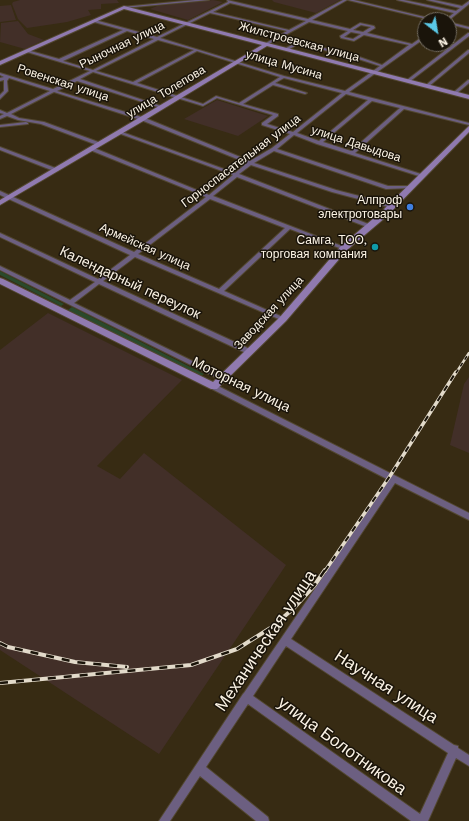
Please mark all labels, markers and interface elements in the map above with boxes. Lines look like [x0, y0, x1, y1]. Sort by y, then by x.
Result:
north arrow [417, 12, 457, 52]
street label: Рыночная улица [77, 18, 167, 72]
street label: Жилстроевская улица [237, 19, 361, 65]
text: N [436, 34, 450, 50]
street label: улица Мусина [244, 47, 324, 83]
street label: Ровенская улица [15, 61, 111, 105]
street label: улица Толепова [124, 63, 208, 121]
street label: Горноспасательная улица [178, 111, 304, 211]
street label: улица Давыдова [309, 123, 403, 165]
place label: Алпроф электротовары [318, 193, 402, 221]
marker: Алпроф электротовары [405, 202, 415, 212]
street label: Армейская улица [97, 220, 193, 274]
place label: Самга, ТОО, торговая компания [261, 233, 367, 261]
marker: Самга, ТОО, торговая компания [370, 242, 380, 252]
street label: Календарный переулок [57, 243, 203, 323]
street label: Заводская улица [231, 273, 307, 353]
street label: Моторная улица [189, 354, 293, 416]
street label: Механическая улица [211, 567, 321, 715]
street label: Научная улица [330, 646, 442, 728]
street label: улица Болотникова [274, 692, 410, 800]

